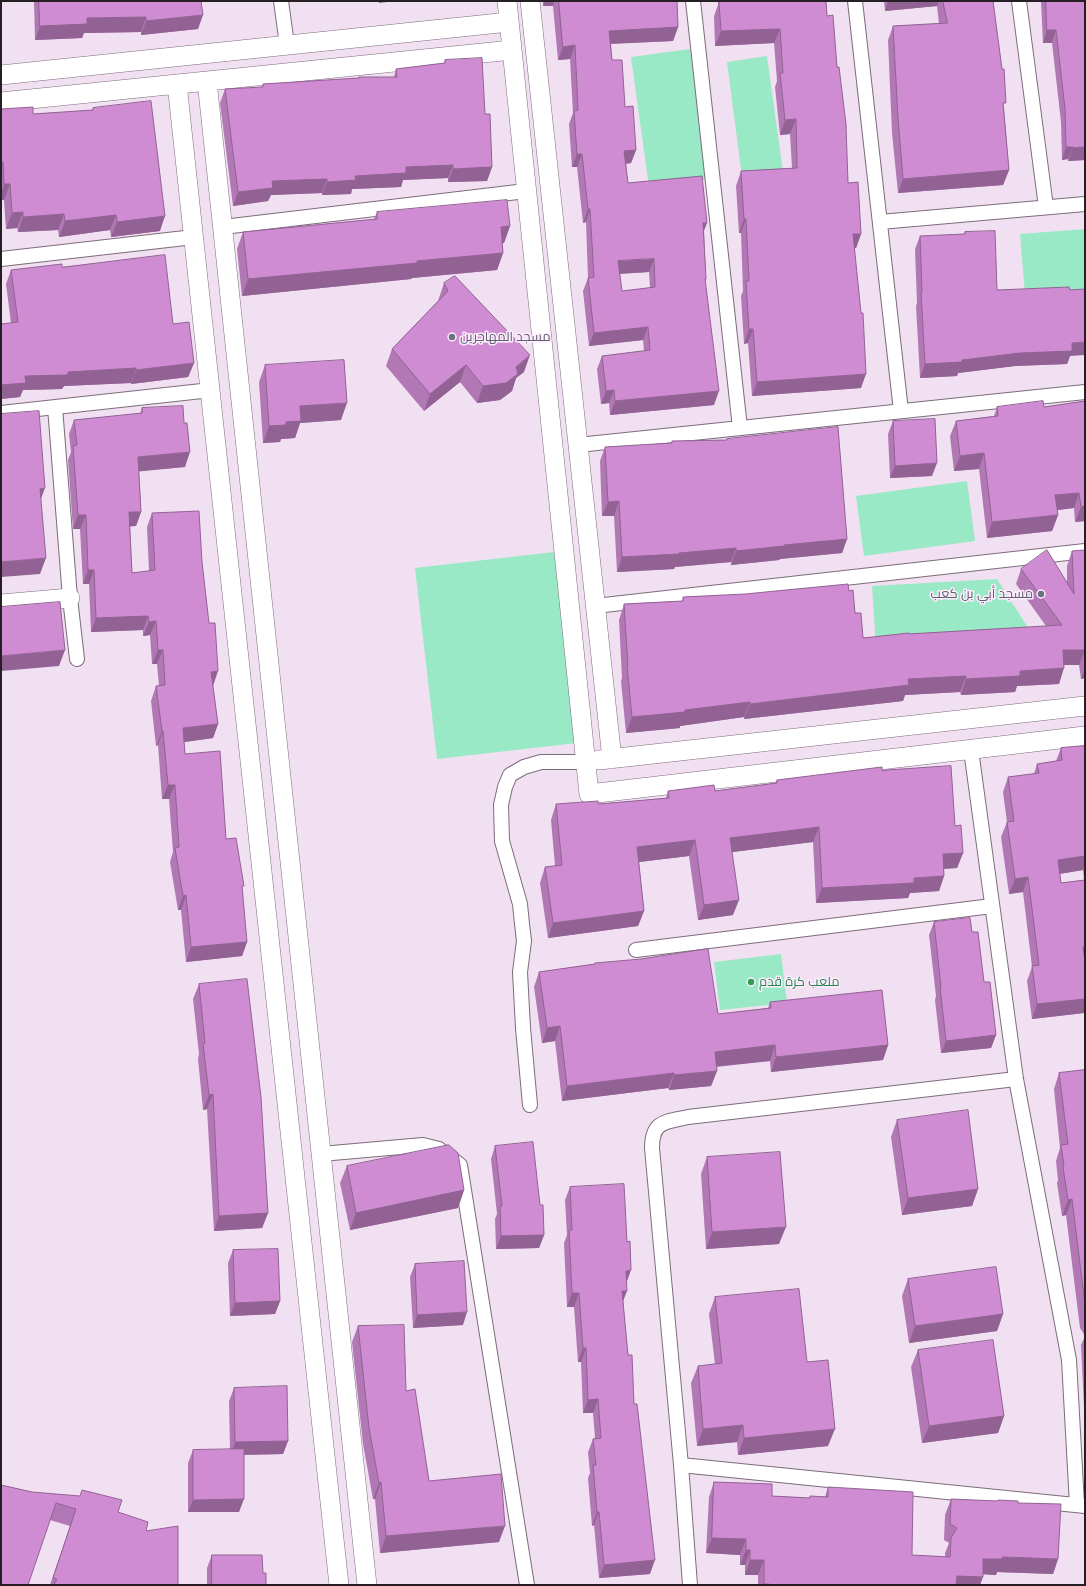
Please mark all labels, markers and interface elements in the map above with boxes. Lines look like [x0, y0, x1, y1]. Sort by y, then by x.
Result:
place label: مسجد المهاجرين [460, 329, 551, 345]
marker: مسجد المهاجرين [447, 332, 457, 342]
place label: مسجد أبي بن كعب [931, 586, 1033, 602]
marker: مسجد أبي بن كعب [1036, 589, 1046, 599]
place label: ملعب كرة قدم [759, 974, 840, 990]
marker: ملعب كرة قدم [746, 977, 756, 987]

